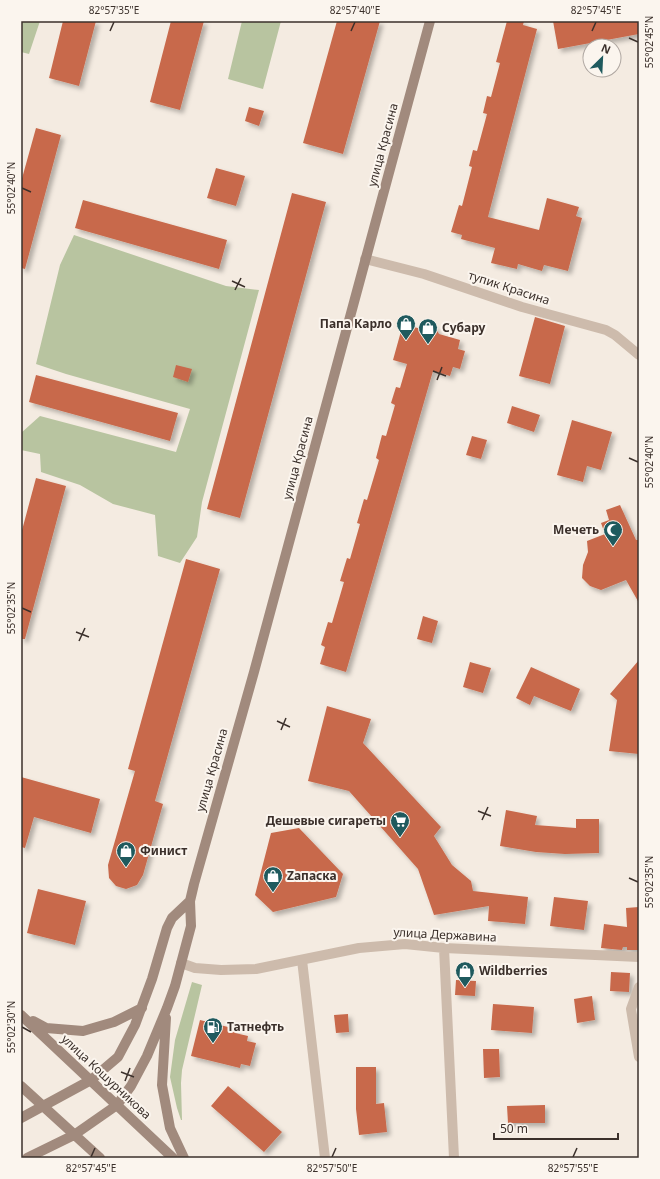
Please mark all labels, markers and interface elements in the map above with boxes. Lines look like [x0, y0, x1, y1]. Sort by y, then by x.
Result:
text: 82°57'35"E [89, 3, 139, 17]
text: 82°57'40"E [330, 3, 380, 17]
text: 82°57'45"E [571, 3, 621, 17]
text: 55°02'45"N [642, 16, 656, 68]
north arrow [582, 38, 622, 78]
text: N [599, 40, 613, 57]
street label: улица Красина [363, 101, 402, 189]
text: 55°02'40"N [4, 162, 18, 214]
street label: тупик Красина [466, 266, 552, 309]
shop icon: Папа Карло [395, 313, 417, 341]
place label: Папа Карло [320, 315, 392, 332]
shop icon: Субару [417, 317, 439, 345]
place label: Субару [442, 319, 485, 336]
street label: улица Красина [278, 414, 317, 502]
text: 55°02'40"N [642, 436, 656, 488]
mosque icon: Мечеть [602, 519, 624, 547]
place label: Мечеть [553, 521, 599, 538]
text: 55°02'35"N [4, 582, 18, 634]
street label: улица Красина [191, 726, 232, 814]
supermarket icon: Дешевые сигареты [389, 810, 411, 838]
place label: Дешевые сигареты [266, 812, 386, 829]
shop icon: Финист [115, 840, 137, 868]
place label: Финист [140, 842, 187, 859]
text: 55°02'35"N [642, 856, 656, 908]
shop icon: Zапаска [262, 865, 284, 893]
place label: Zапаска [287, 867, 337, 884]
street label: улица Державина [393, 923, 497, 946]
shop icon: Wildberries [454, 960, 476, 988]
place label: Wildberries [479, 962, 548, 979]
text: 55°02'30"N [4, 1001, 18, 1053]
fuel station icon: Татнефть [202, 1016, 224, 1044]
place label: Татнефть [227, 1018, 284, 1035]
street label: улица Кошурникова [58, 1030, 155, 1123]
scale bar [494, 1115, 618, 1141]
text: 50 m [500, 1120, 528, 1137]
text: 82°57'45"E [66, 1161, 116, 1175]
text: 82°57'50"E [307, 1161, 357, 1175]
text: 82°57'55"E [548, 1161, 598, 1175]

